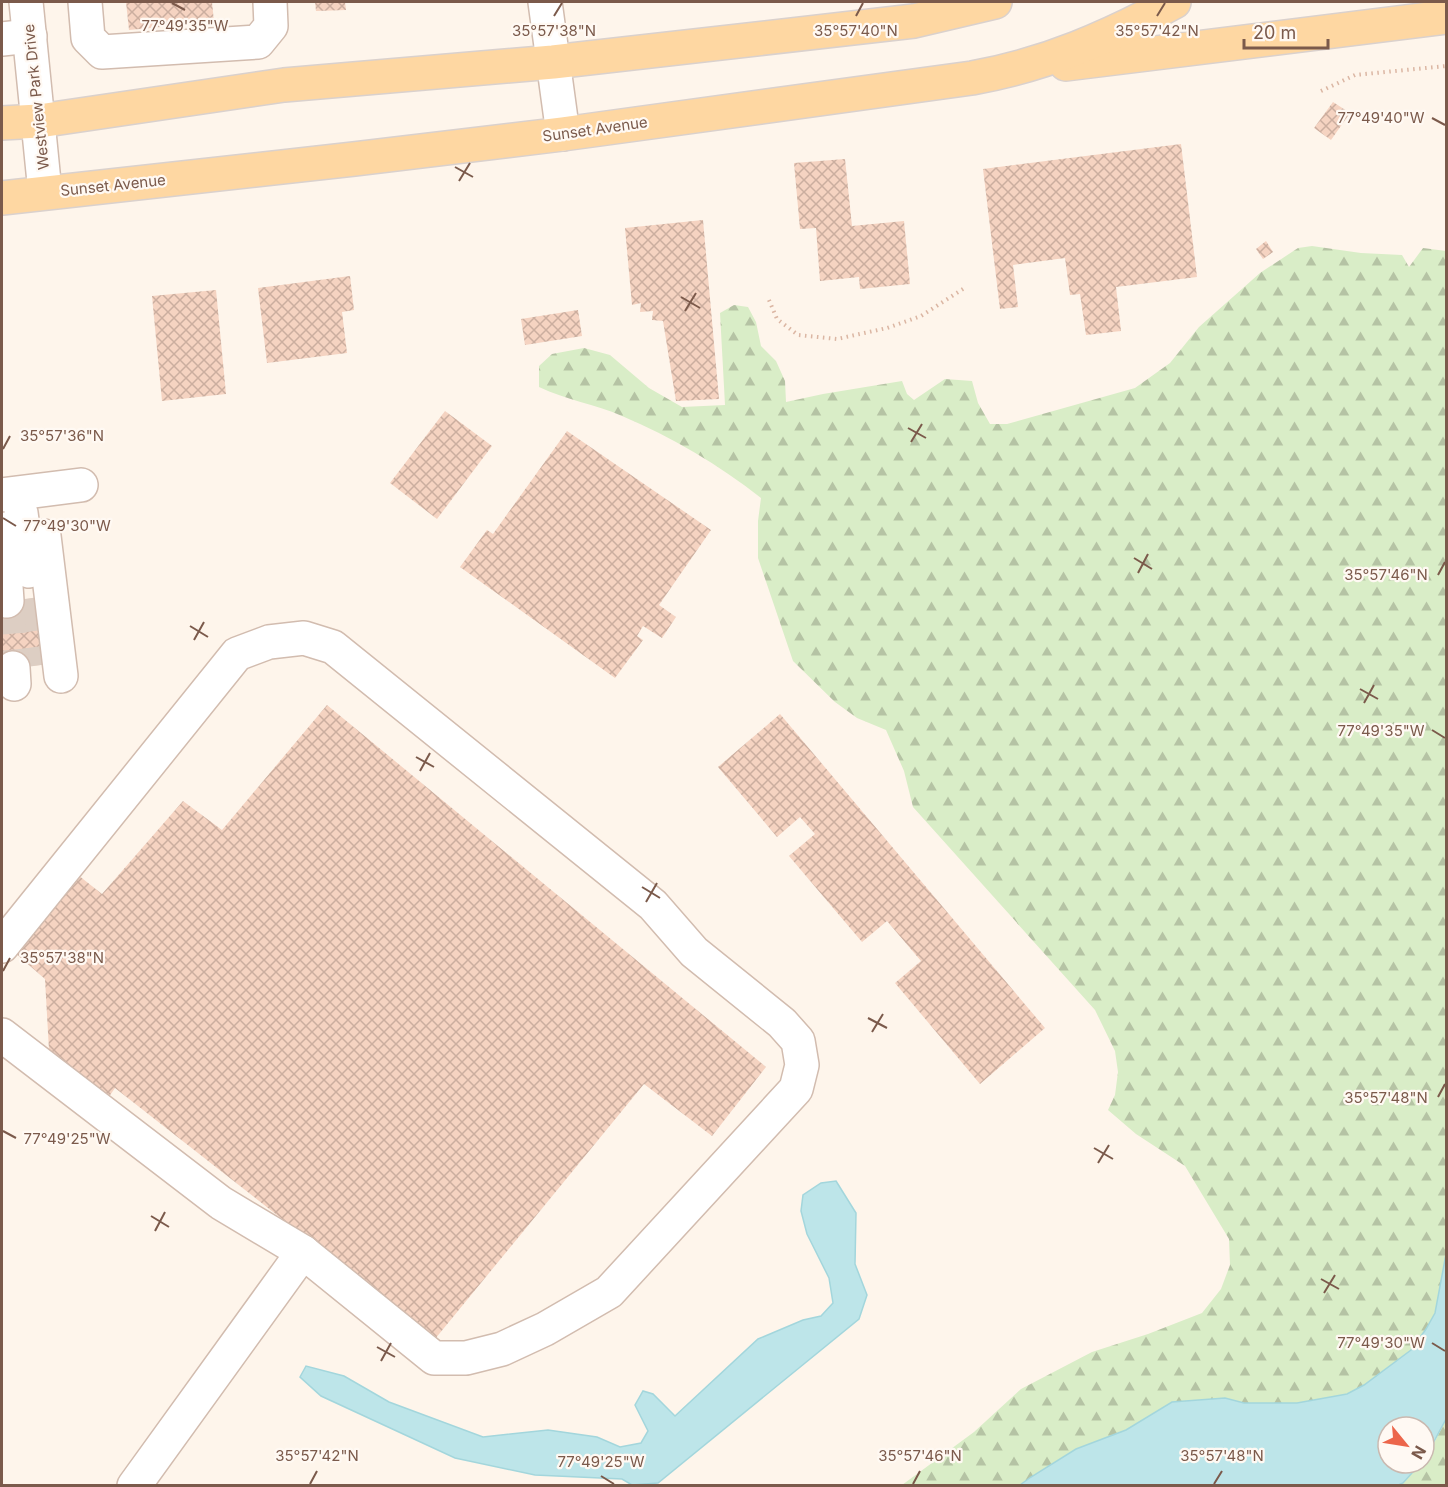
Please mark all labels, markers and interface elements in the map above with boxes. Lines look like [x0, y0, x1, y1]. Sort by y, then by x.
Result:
scale bar [1244, 12, 1328, 50]
text: 77°49'35"W [141, 16, 229, 35]
text: 35°57'38"N [512, 21, 596, 40]
text: 35°57'40"N [814, 21, 898, 40]
text: 35°57'42"N [1115, 21, 1199, 40]
text: 20 m [1253, 22, 1296, 43]
street label: Westview Park Drive [19, 23, 53, 171]
text: 77°49'40"W [1338, 108, 1425, 127]
street label: Sunset Avenue [541, 112, 649, 146]
street label: Sunset Avenue [59, 170, 167, 200]
text: 35°57'36"N [20, 426, 104, 445]
text: 77°49'30"W [23, 516, 111, 535]
text: 35°57'46"N [1344, 565, 1428, 584]
text: 77°49'35"W [1337, 721, 1425, 740]
text: 35°57'38"N [20, 948, 104, 967]
text: 35°57'48"N [1344, 1088, 1428, 1107]
text: 77°49'25"W [24, 1129, 111, 1148]
text: 77°49'30"W [1337, 1333, 1425, 1352]
north arrow [1376, 1415, 1436, 1475]
text: N [1407, 1442, 1431, 1463]
text: 35°57'42"N [275, 1446, 359, 1465]
text: 35°57'46"N [878, 1446, 962, 1465]
text: 35°57'48"N [1180, 1446, 1264, 1465]
text: 77°49'25"W [558, 1452, 645, 1471]

